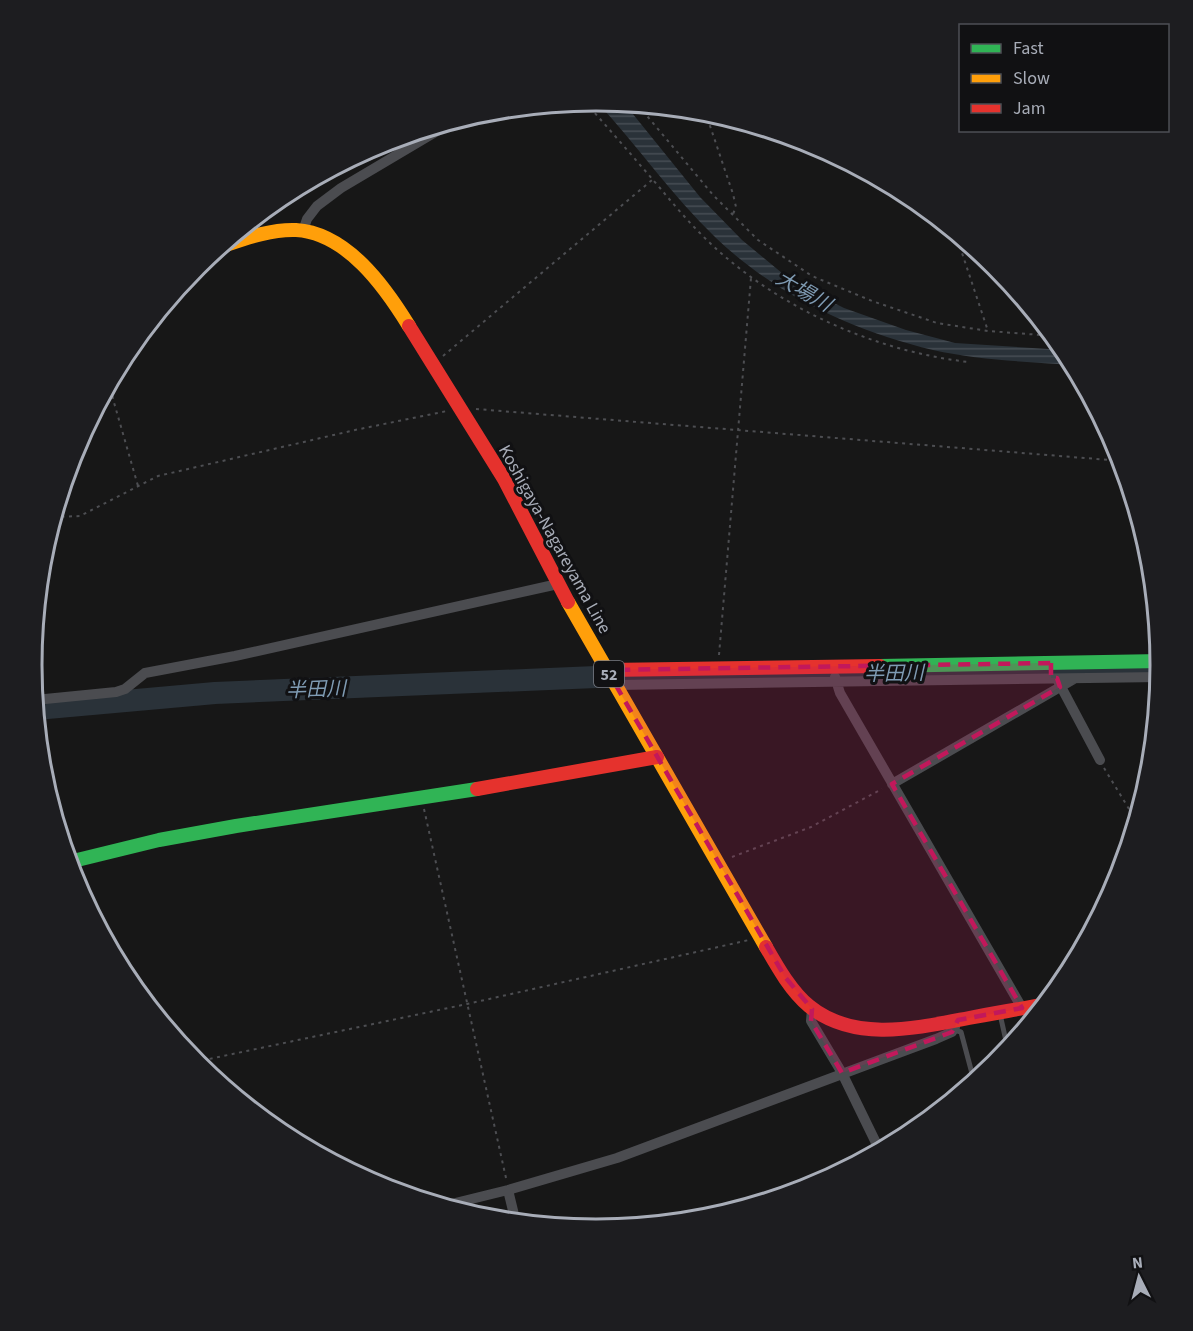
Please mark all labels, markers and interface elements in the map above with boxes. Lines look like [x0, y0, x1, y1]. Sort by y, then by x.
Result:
legend [959, 24, 1169, 132]
text: Fast [1013, 36, 1044, 61]
text: Slow [1013, 66, 1050, 91]
text: Jam [1013, 96, 1046, 121]
water label: 大場川 [771, 265, 838, 320]
street label: Koshigaya-Nagareyama Line [492, 440, 617, 638]
water label: 半田川 [864, 659, 926, 689]
road number: 52 [594, 661, 624, 687]
water label: 半田川 [286, 675, 349, 705]
north arrow [1109, 1247, 1169, 1307]
text: N [1131, 1252, 1144, 1275]

